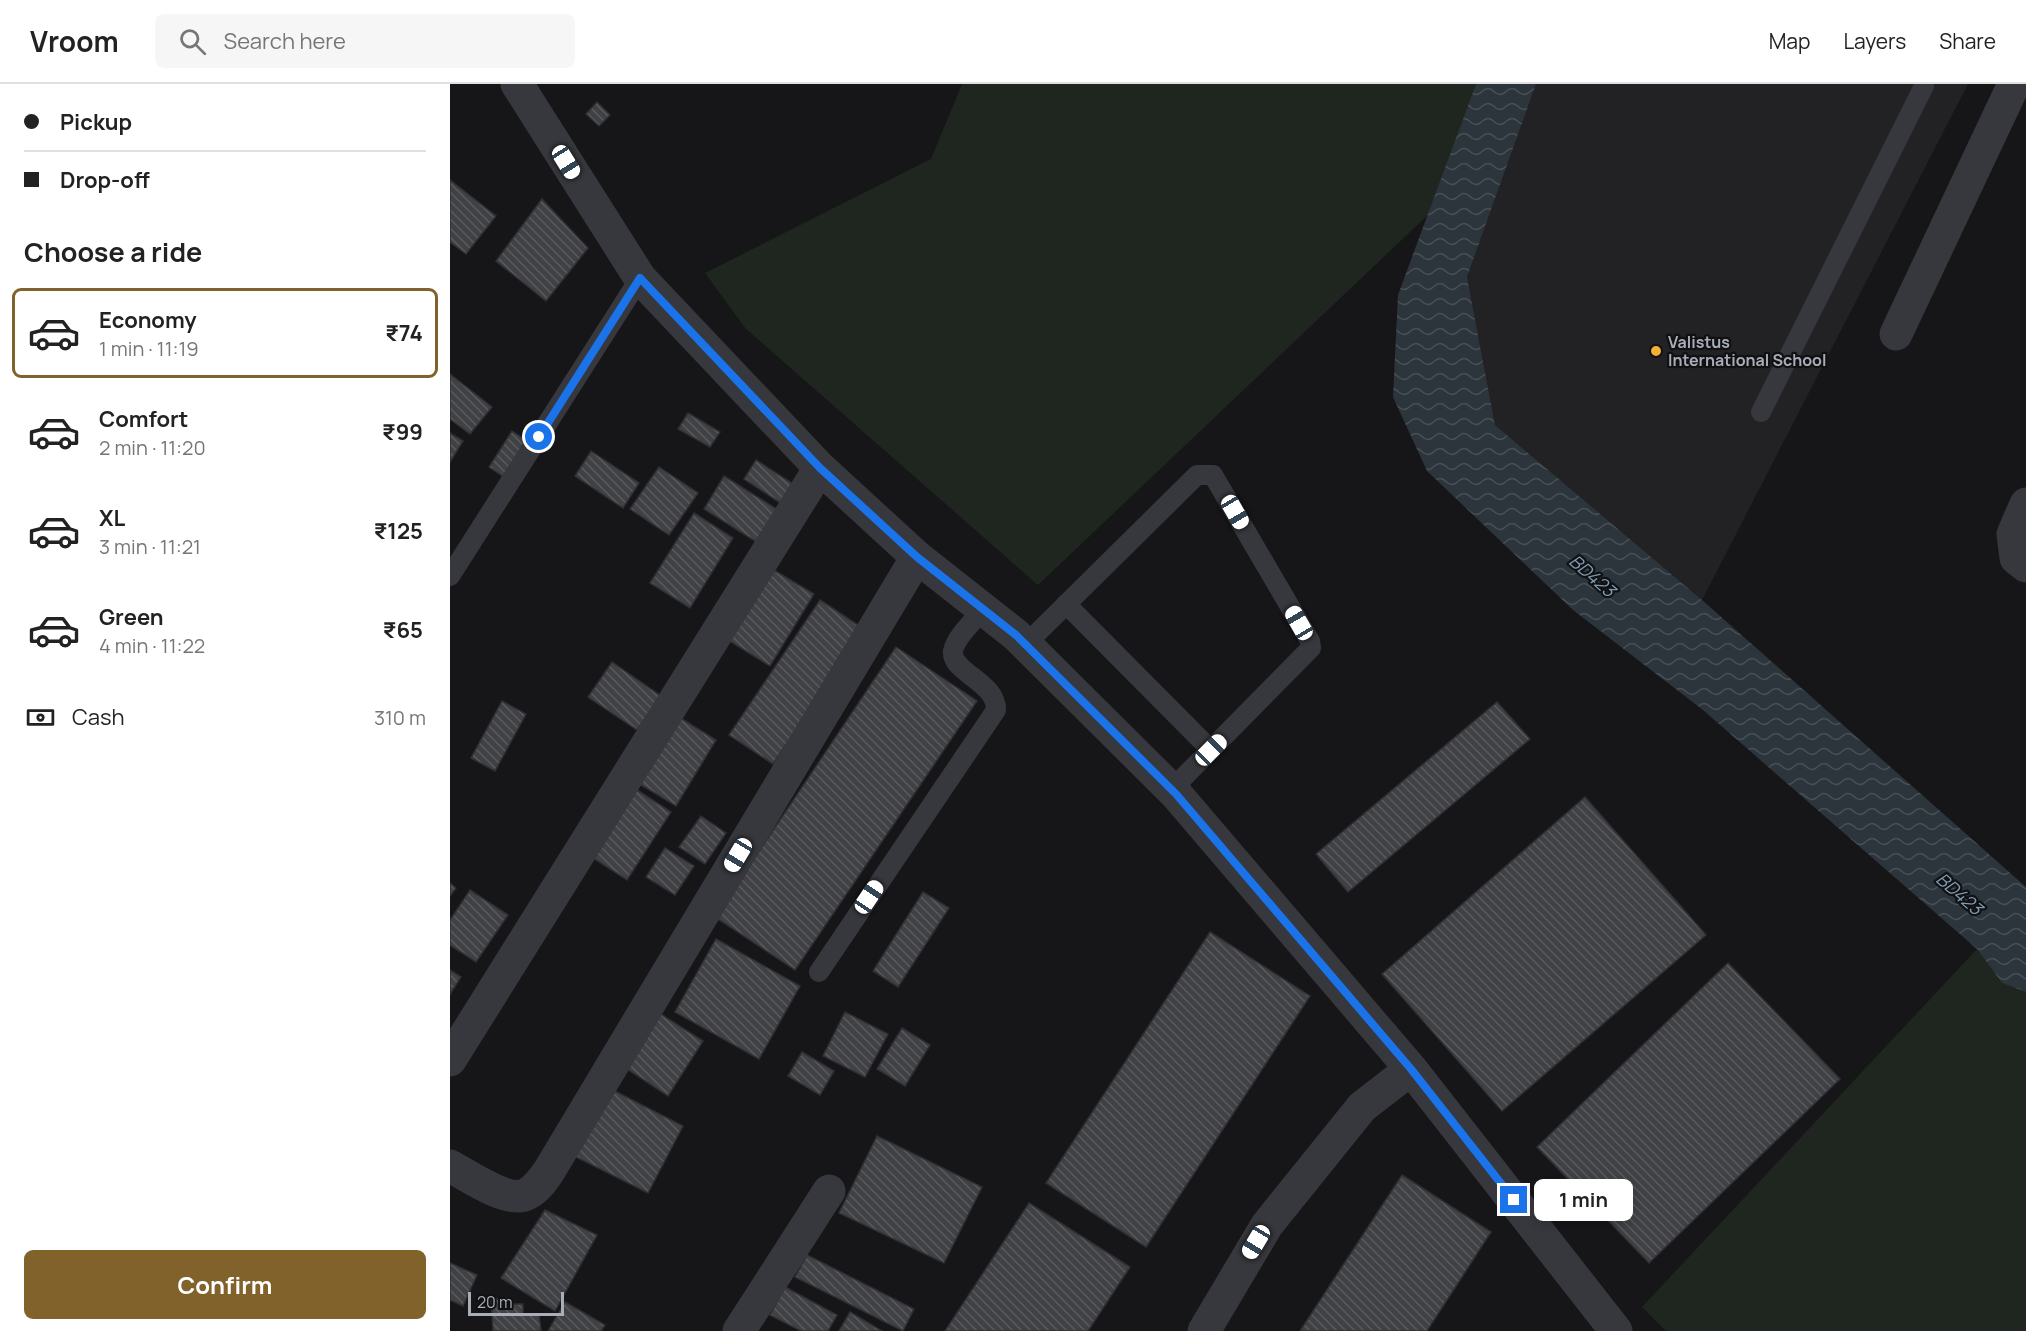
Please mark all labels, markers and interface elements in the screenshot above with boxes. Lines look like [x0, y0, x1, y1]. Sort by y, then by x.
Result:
search box [155, 14, 575, 68]
text: Vroom [30, 22, 119, 60]
icon: search [176, 25, 209, 58]
text: Search here [224, 26, 346, 56]
text: Map [1769, 27, 1810, 55]
text: Layers [1843, 27, 1906, 55]
text: Share [1939, 27, 1996, 55]
text: Pickup [60, 107, 132, 137]
car [549, 142, 583, 182]
text: Drop-off [60, 165, 150, 195]
text: Choose a ride [24, 233, 202, 270]
text: Economy [99, 305, 197, 335]
icon: car [27, 306, 81, 360]
text: ₹74 [385, 318, 423, 348]
place label: Valistus International School [1668, 331, 1826, 371]
text: 1 min · 11:19 [99, 335, 199, 362]
marker: Valistus International School [1649, 344, 1663, 358]
text: Comfort [99, 404, 188, 434]
icon: car [27, 405, 81, 459]
text: ₹99 [382, 417, 423, 447]
route start [525, 423, 552, 450]
text: 2 min · 11:20 [99, 434, 206, 461]
car [1218, 492, 1252, 532]
text: XL [99, 503, 125, 533]
icon: car [27, 504, 81, 558]
text: ₹125 [374, 516, 423, 546]
text: 3 min · 11:21 [99, 533, 201, 560]
water label: BD423 [1565, 549, 1622, 603]
text: Green [99, 602, 164, 632]
icon: car [27, 603, 81, 657]
car [1282, 603, 1316, 643]
text: ₹65 [383, 615, 423, 645]
text: 4 min · 11:22 [99, 632, 205, 659]
icon: cash [24, 701, 57, 734]
text: Cash [72, 702, 125, 732]
text: 310 m [374, 704, 426, 731]
car [1192, 731, 1230, 769]
car [721, 835, 755, 875]
water label: BD423 [1932, 867, 1989, 921]
car [851, 877, 887, 917]
callout: 1 min [1535, 1179, 1634, 1221]
route end [1500, 1186, 1527, 1213]
text: 1 min [1559, 1186, 1608, 1213]
car [1239, 1222, 1273, 1262]
button: Confirm [24, 1250, 426, 1319]
scale bar [468, 1289, 564, 1316]
text: 20 m [477, 1291, 513, 1313]

